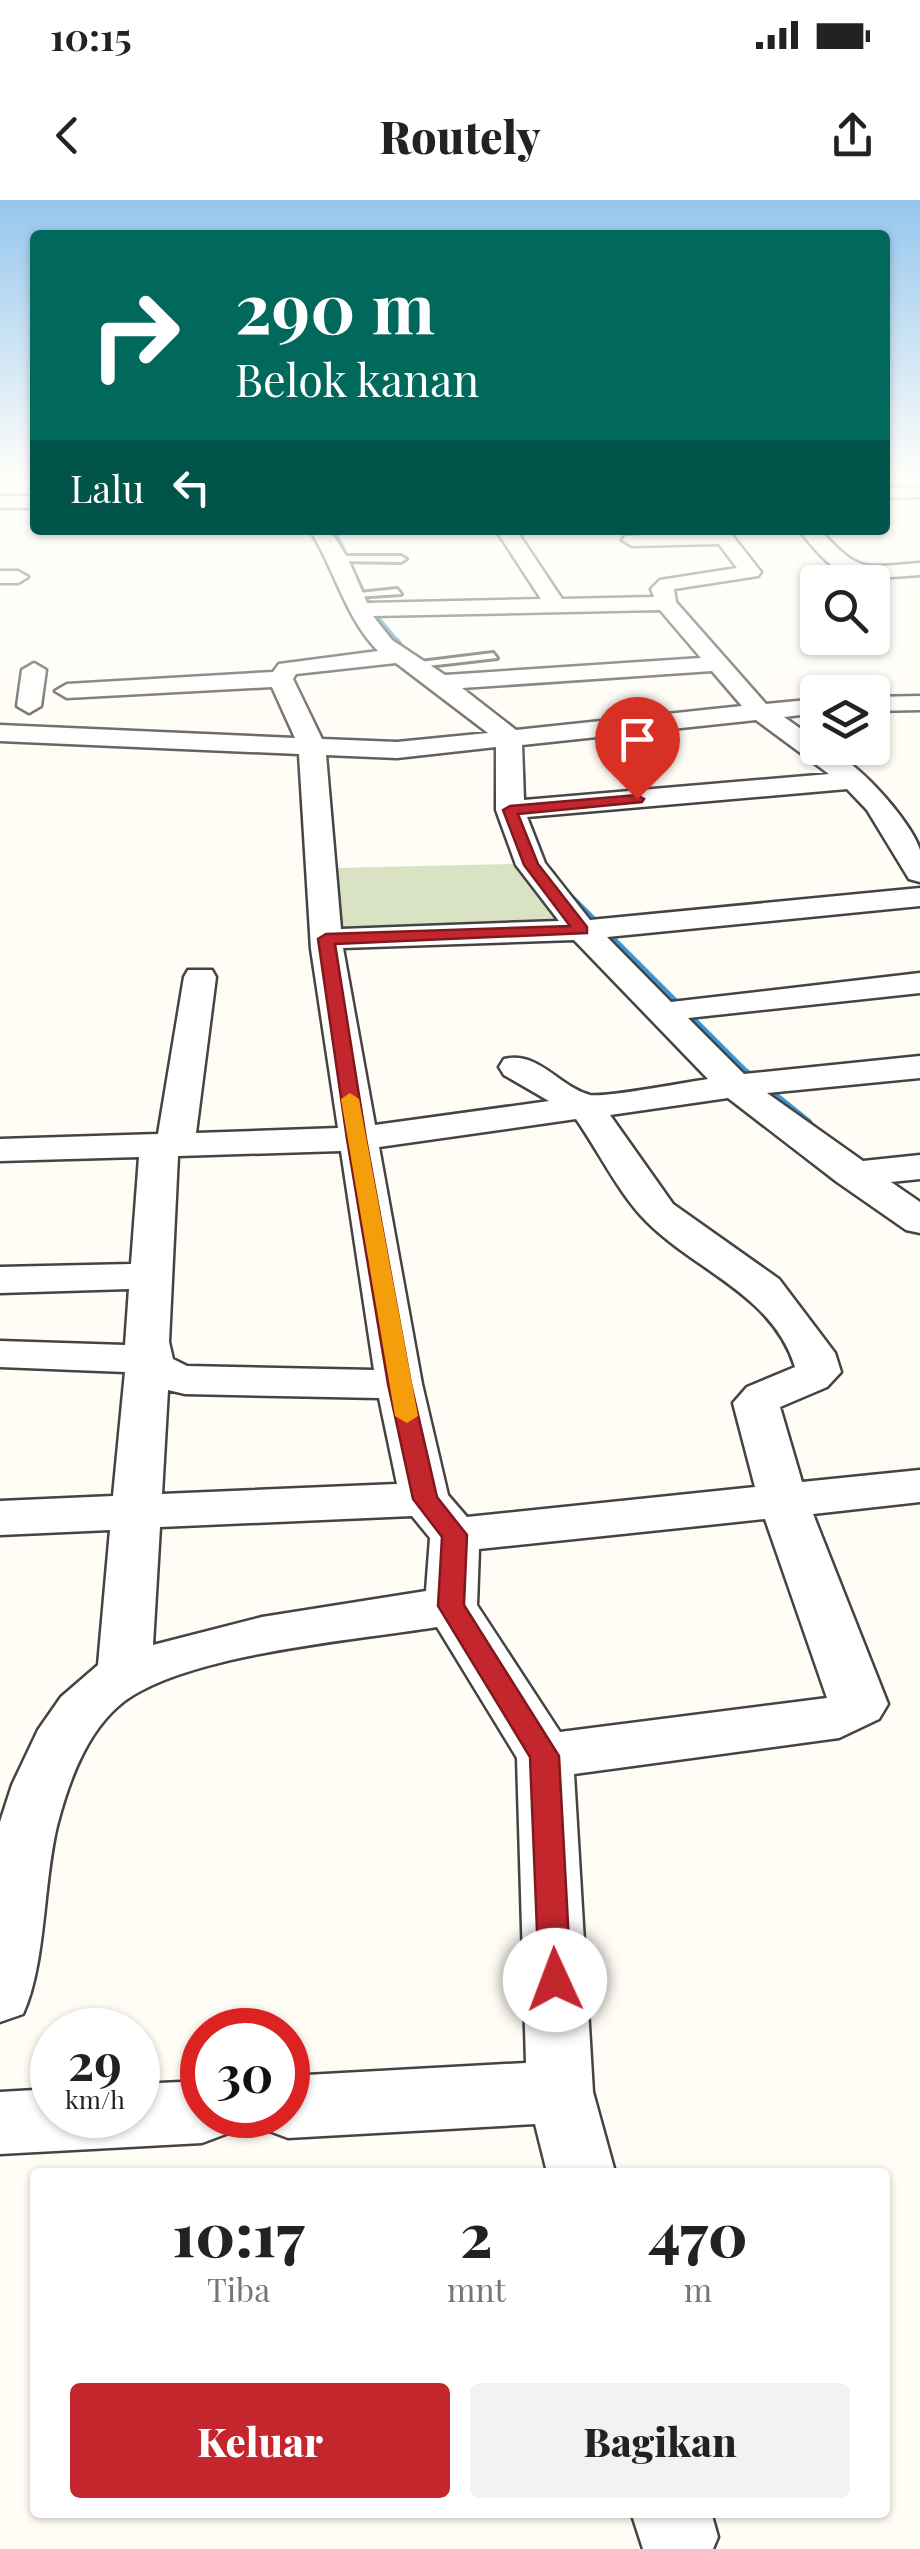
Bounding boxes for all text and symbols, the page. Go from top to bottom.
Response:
text: 10:15 [50,10,132,61]
text: Routely [379,105,541,165]
icon: back [40,108,95,163]
icon: share [825,108,880,163]
text: 290 m [235,258,435,352]
icon: right [70,270,200,400]
text: Belok kanan [235,348,479,408]
icon: left [164,460,219,515]
text: Lalu [70,462,144,513]
map controls [800,565,890,765]
button: search [800,565,890,655]
button: layers [800,675,890,765]
pin [595,697,680,800]
icon: arrive [610,712,665,767]
position arrow [503,1928,607,2032]
speed limit sign: 30 [180,2008,310,2138]
text: 29 [68,2027,122,2094]
text: km/h [65,2082,125,2115]
text: 10:17 [172,2192,305,2272]
text: 2 [460,2192,493,2272]
text: 470 [648,2192,748,2272]
text: Tiba [207,2267,270,2310]
text: mnt [447,2267,506,2310]
text: m [684,2267,712,2310]
button: Keluar [70,2383,450,2498]
button: Bagikan [470,2383,850,2498]

